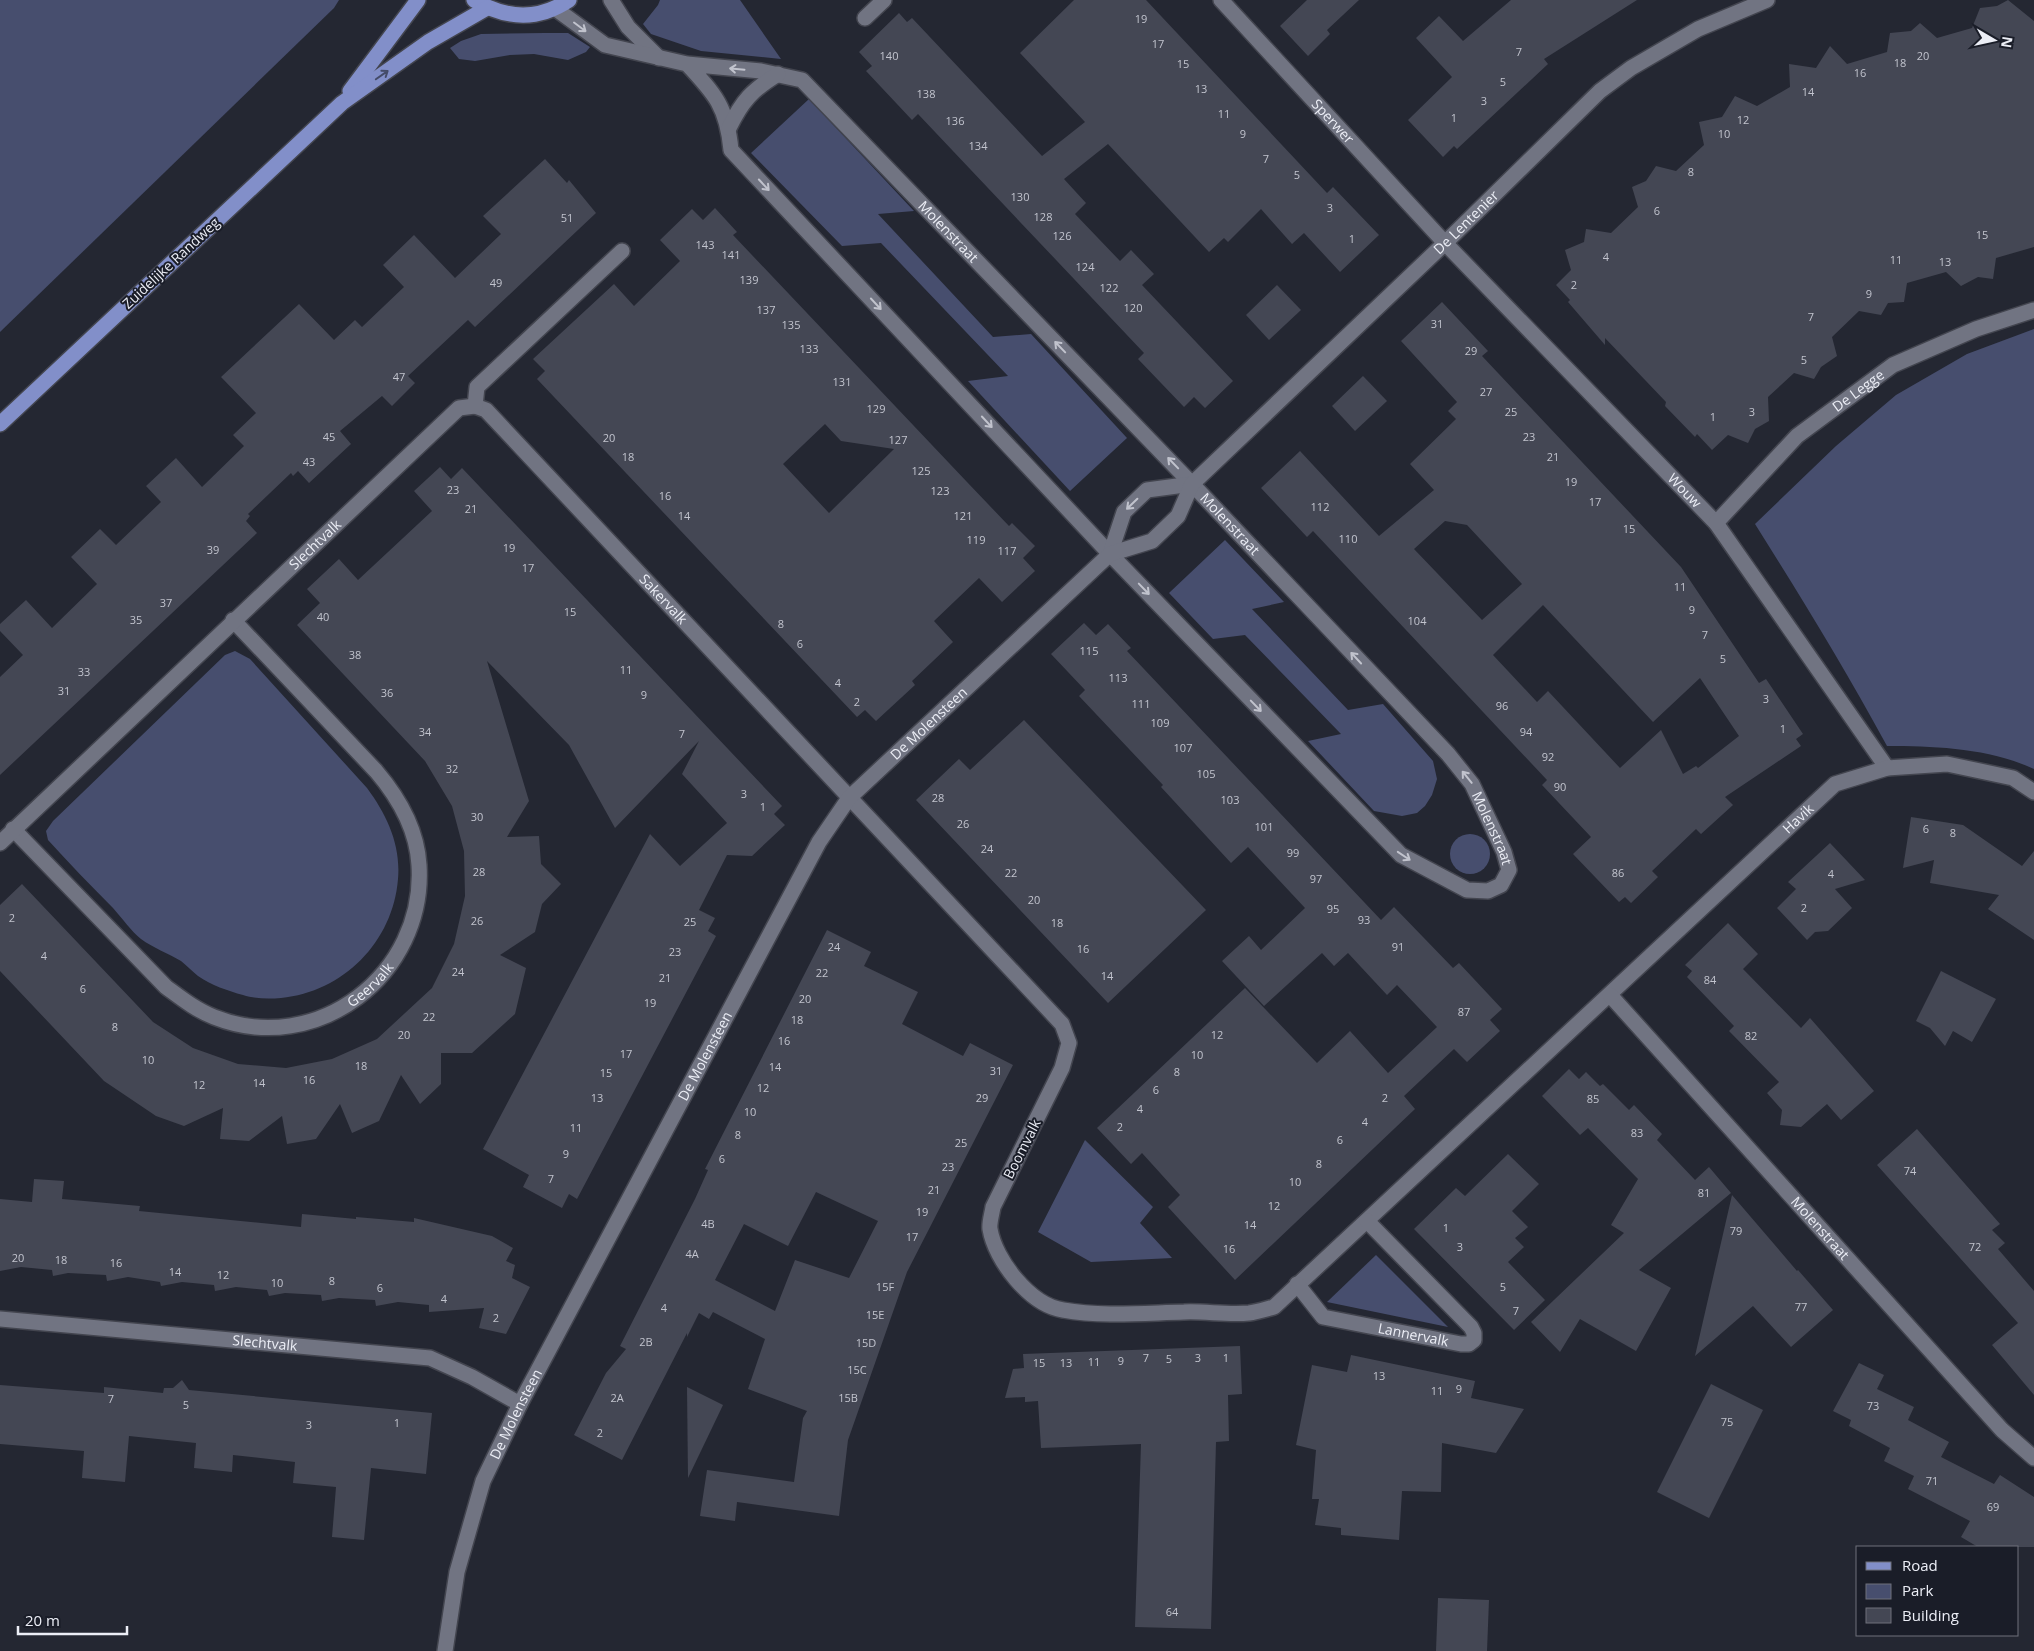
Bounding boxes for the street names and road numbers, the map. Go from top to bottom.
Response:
street label: Sperwer [1308,95,1359,148]
street label: De Lentenier [1429,186,1503,258]
street label: Molenstraat [914,196,983,266]
street label: Zuidelijke Randweg [118,212,223,313]
street label: De Legge [1828,365,1888,416]
street label: Wouw [1664,469,1706,512]
street label: Molenstraat [1196,489,1264,559]
street label: Slechtvalk [285,514,345,573]
street label: Sakervalk [636,570,692,628]
street label: De Molensteen [886,682,971,764]
street label: Molenstraat [1468,788,1517,867]
street label: Havik [1778,799,1818,837]
street label: Geervalk [343,958,398,1011]
street label: De Molensteen [673,1008,736,1104]
street label: Boomvalk [998,1115,1045,1182]
street label: Molenstraat [1787,1192,1854,1264]
street label: Lannervalk [1376,1318,1451,1350]
street label: Slechtvalk [232,1330,299,1355]
street label: De Molensteen [485,1365,546,1462]

